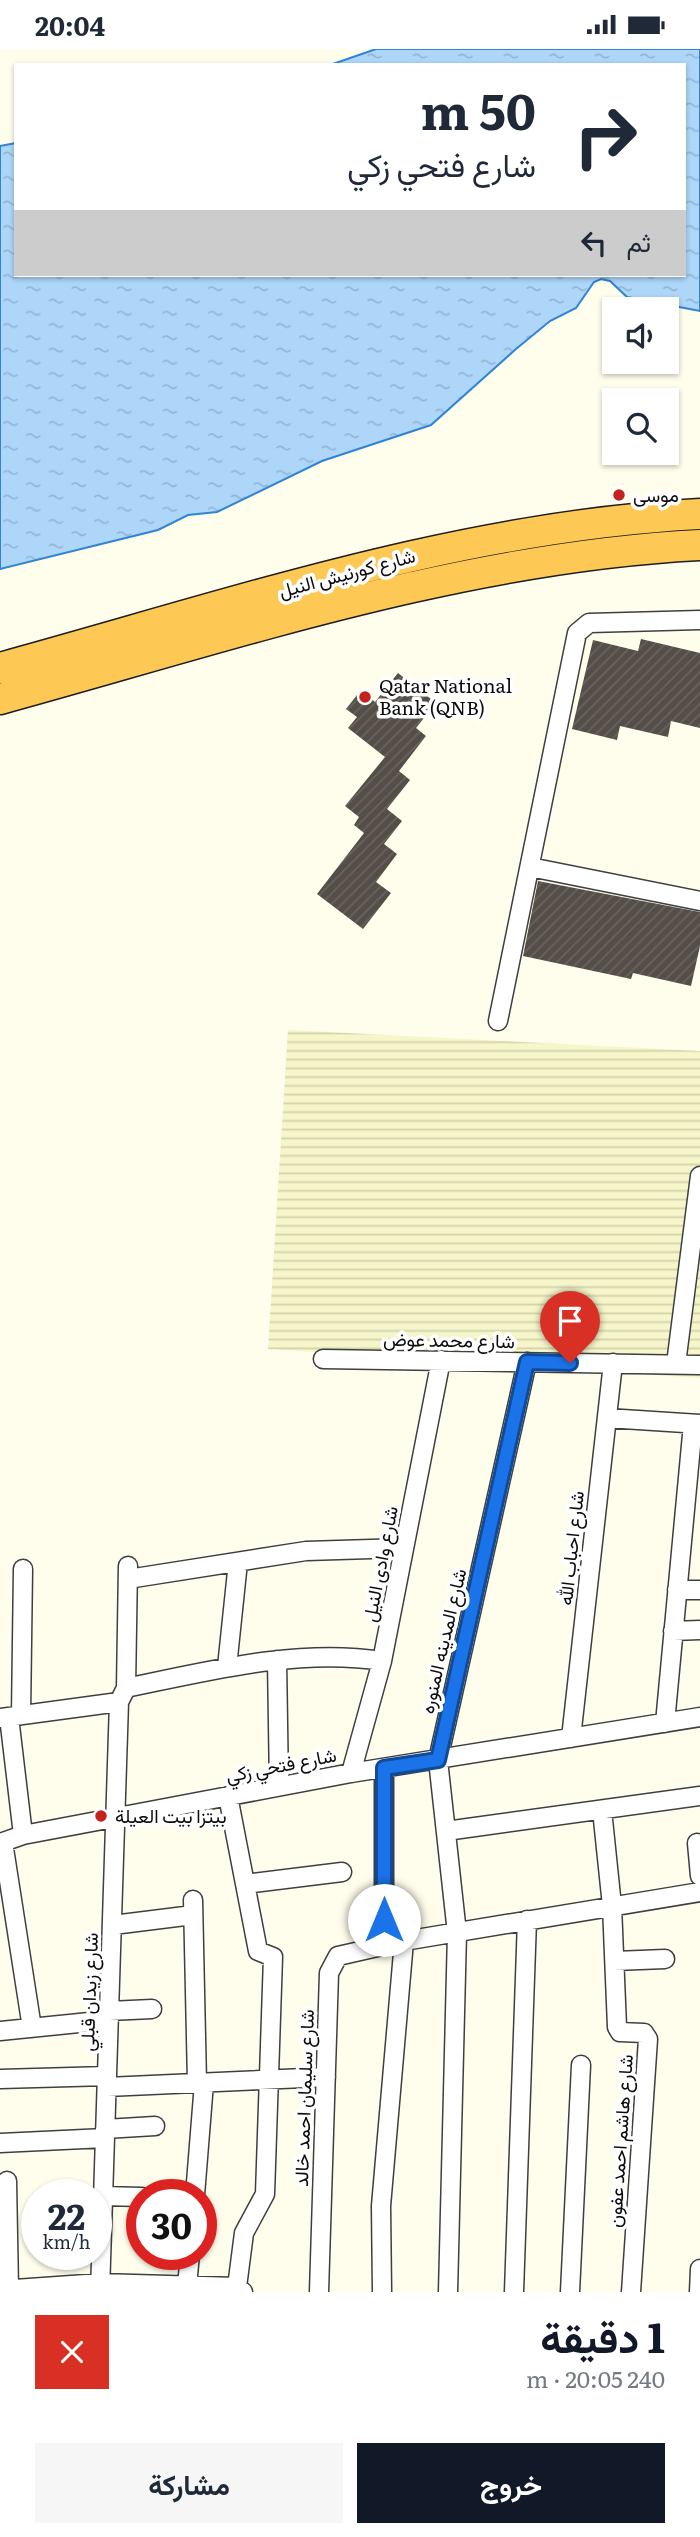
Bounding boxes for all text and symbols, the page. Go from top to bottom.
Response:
text: 20:04 [35,5,105,44]
text: 50 m [420,72,536,145]
icon: right [560,91,651,182]
text: شارع فتحي زكي [347,139,536,187]
text: ثم [627,221,651,260]
icon: left [575,224,613,262]
map controls [602,297,679,465]
button: sound [602,297,679,374]
button: search [602,388,679,465]
place label: موسى [633,480,679,508]
marker: موسى [611,487,627,503]
street label: شارع كورنيش النيل [275,540,418,604]
place label: Qatar National Bank (QNB) [379,671,512,721]
marker: Qatar National Bank (QNB) [357,689,373,705]
pin [540,1291,600,1363]
icon: arrive [551,1302,589,1340]
street label: شارع محمد عوض [383,1324,515,1354]
street label: شارع احباب الله [550,1489,590,1607]
street label: شارع وادى النيل [354,1503,404,1624]
street label: شارع المدينه المنوره [412,1565,472,1716]
street label: شارع فتحي زكي [223,1740,339,1791]
place label: بيتزا بيت العيلة [115,1801,227,1829]
marker: بيتزا بيت العيلة [93,1808,109,1824]
position arrow [347,1883,421,1957]
street label: شارع زيدان قبلي [72,1932,107,2052]
street label: شارع سليمان احمد خالد [286,2009,320,2187]
street label: شارع هاشم احمد عفون [599,2053,639,2229]
speed limit sign: 30 [126,2179,217,2270]
text: 22 [48,2189,85,2241]
text: km/h [43,2228,90,2255]
text: 1 دقيقة [540,2304,665,2366]
button: close [35,2315,109,2389]
text: 240 m · 20:05 [526,2361,665,2395]
button: مشاركة [35,2443,343,2523]
button: خروج [357,2443,665,2523]

